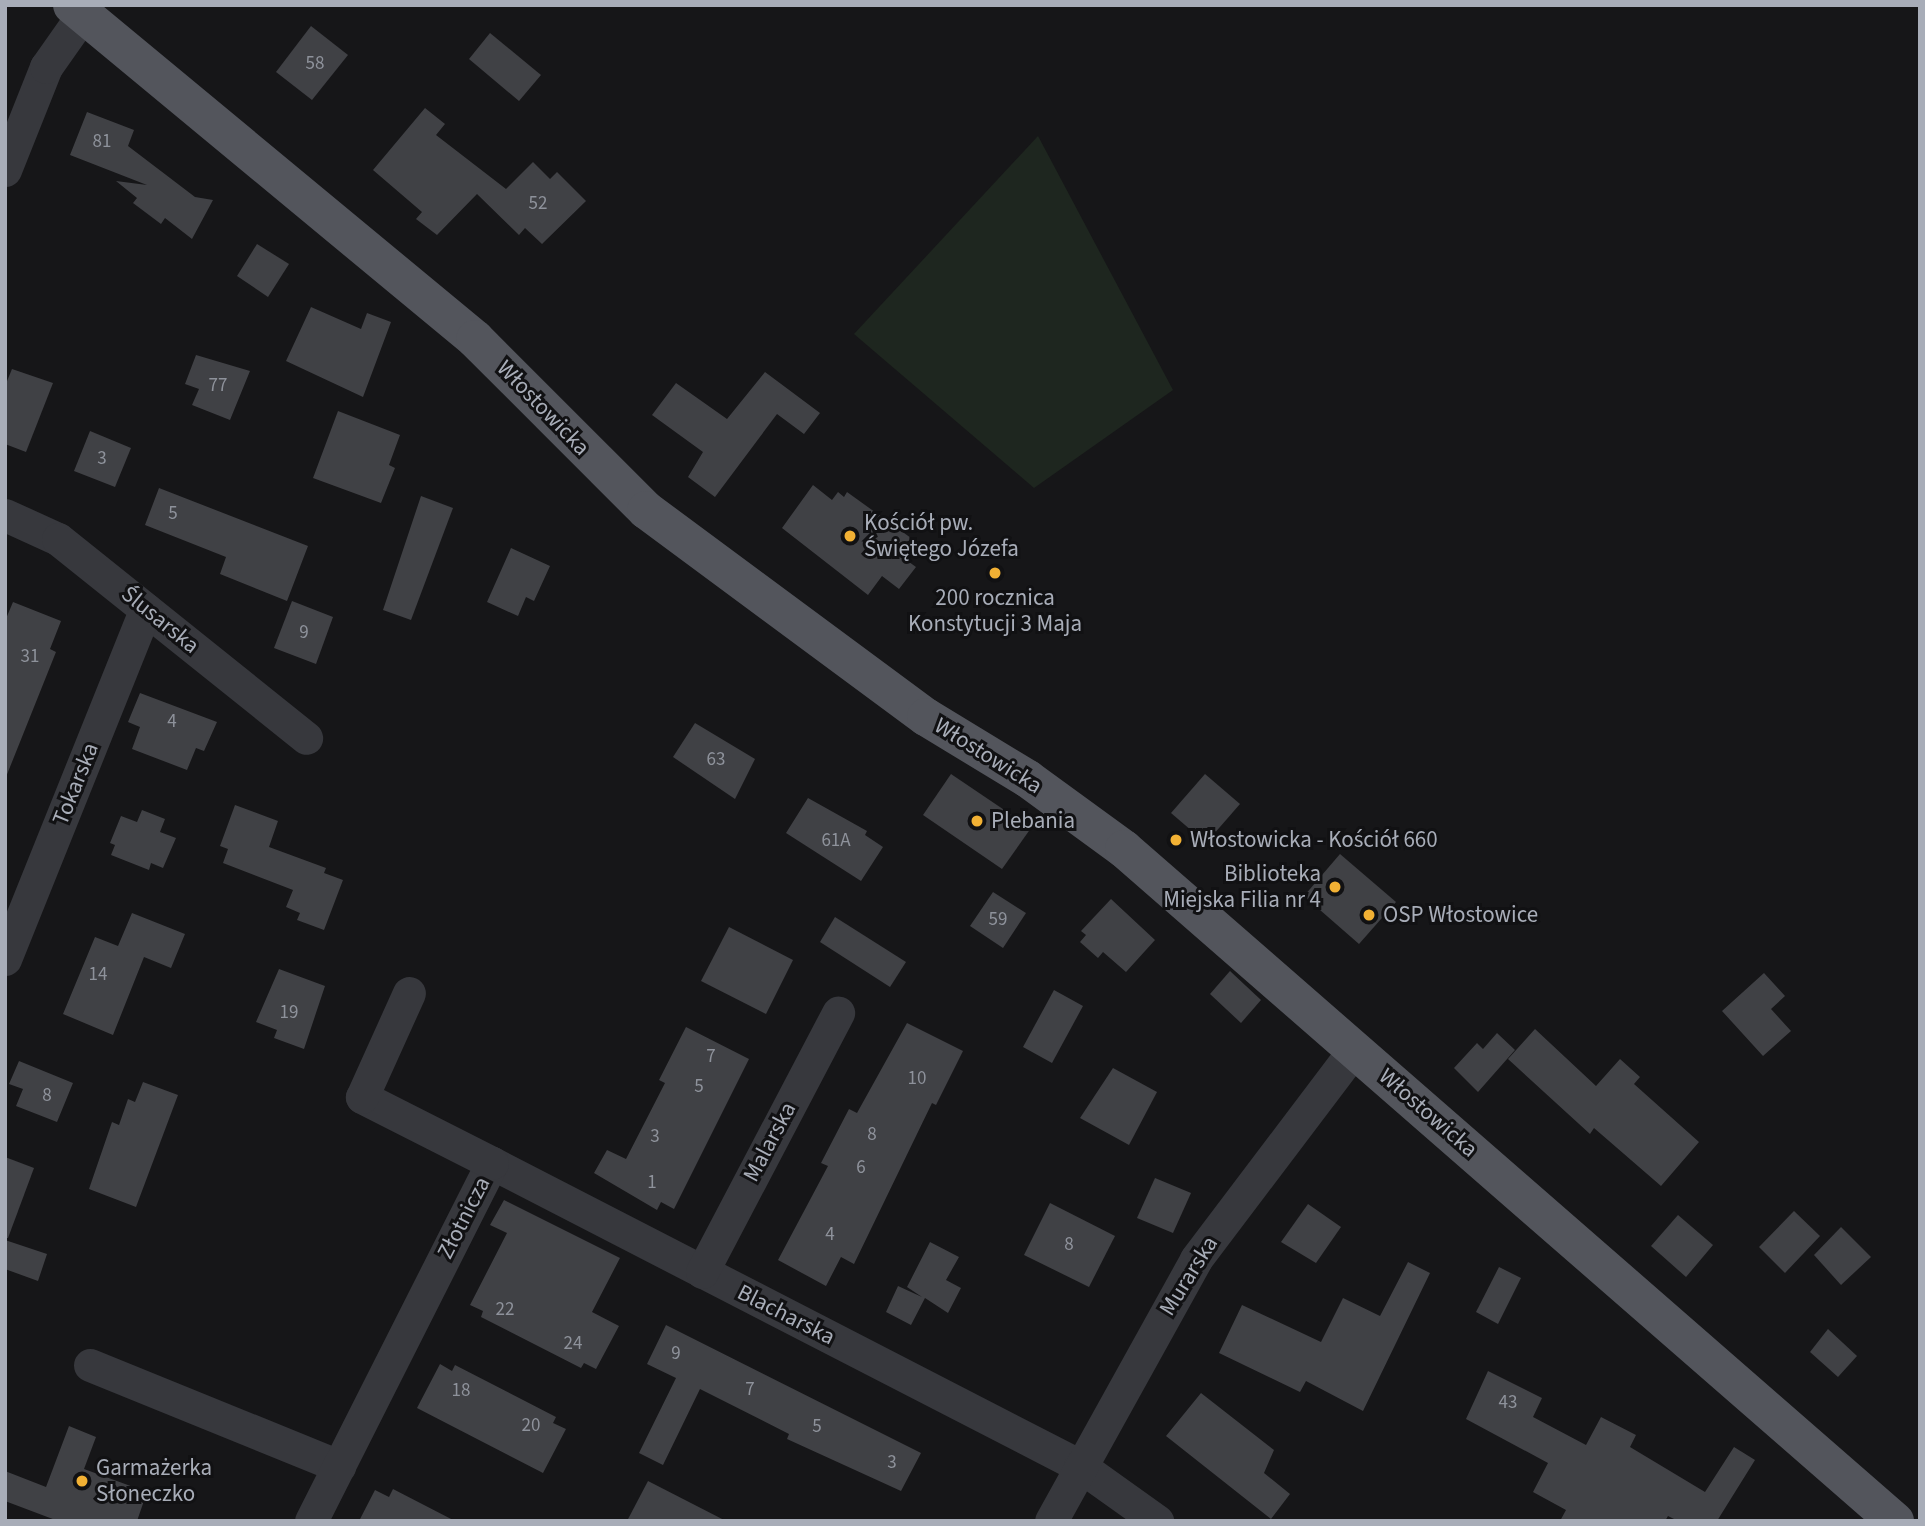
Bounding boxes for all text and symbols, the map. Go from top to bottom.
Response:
house number: 58 [306,53,324,75]
house number: 81 [93,131,111,153]
house number: 52 [529,193,547,215]
street label: Włostowicka [491,355,595,461]
house number: 77 [209,375,227,397]
house number: 3 [97,448,107,470]
house number: 5 [168,503,178,525]
place label: Kościół pw. Świętego Józefa [864,509,1019,563]
marker: Kościół pw. Świętego Józefa [842,528,858,544]
marker: 200 rocznica Konstytucji 3 Maja [987,565,1003,581]
street label: Ślusarska [116,580,204,660]
place label: 200 rocznica Konstytucji 3 Maja [908,584,1082,638]
house number: 9 [299,622,309,644]
house number: 31 [21,646,39,668]
house number: 4 [167,711,177,733]
street label: Włostowicka [929,712,1047,800]
street label: Tokarska [47,739,105,829]
house number: 63 [707,749,725,771]
place label: Plebania [991,807,1075,835]
marker: Plebania [969,813,985,829]
place label: Włostowicka - Kościół 660 [1190,826,1438,854]
house number: 61A [821,830,851,852]
marker: Włostowicka - Kościół 660 [1168,832,1184,848]
place label: Biblioteka Miejska Filia nr 4 [1163,860,1321,914]
marker: Biblioteka Miejska Filia nr 4 [1327,879,1343,895]
place label: OSP Włostowice [1383,901,1538,929]
marker: OSP Włostowice [1361,907,1377,923]
house number: 59 [989,909,1007,931]
house number: 14 [89,964,107,986]
house number: 19 [280,1002,298,1024]
house number: 7 [706,1046,716,1068]
street label: Włostowicka [1373,1063,1483,1163]
house number: 10 [908,1068,926,1090]
house number: 5 [694,1076,704,1098]
house number: 8 [42,1085,52,1107]
street label: Malarska [738,1098,802,1186]
house number: 8 [867,1124,877,1146]
house number: 3 [650,1126,660,1148]
house number: 6 [856,1157,866,1179]
street label: Złotnicza [432,1172,496,1264]
house number: 1 [647,1172,657,1194]
house number: 4 [825,1224,835,1246]
street label: Murarska [1154,1231,1224,1321]
house number: 8 [1064,1234,1074,1256]
street label: Blacharska [733,1279,839,1351]
house number: 22 [496,1299,514,1321]
house number: 24 [564,1333,582,1355]
house number: 9 [671,1343,681,1365]
house number: 7 [745,1379,755,1401]
house number: 18 [452,1380,470,1402]
house number: 43 [1499,1392,1517,1414]
house number: 20 [522,1415,540,1437]
house number: 5 [812,1416,822,1438]
house number: 3 [887,1452,897,1474]
place label: Garmażerka Słoneczko [96,1454,212,1508]
marker: Garmażerka Słoneczko [74,1473,90,1489]

